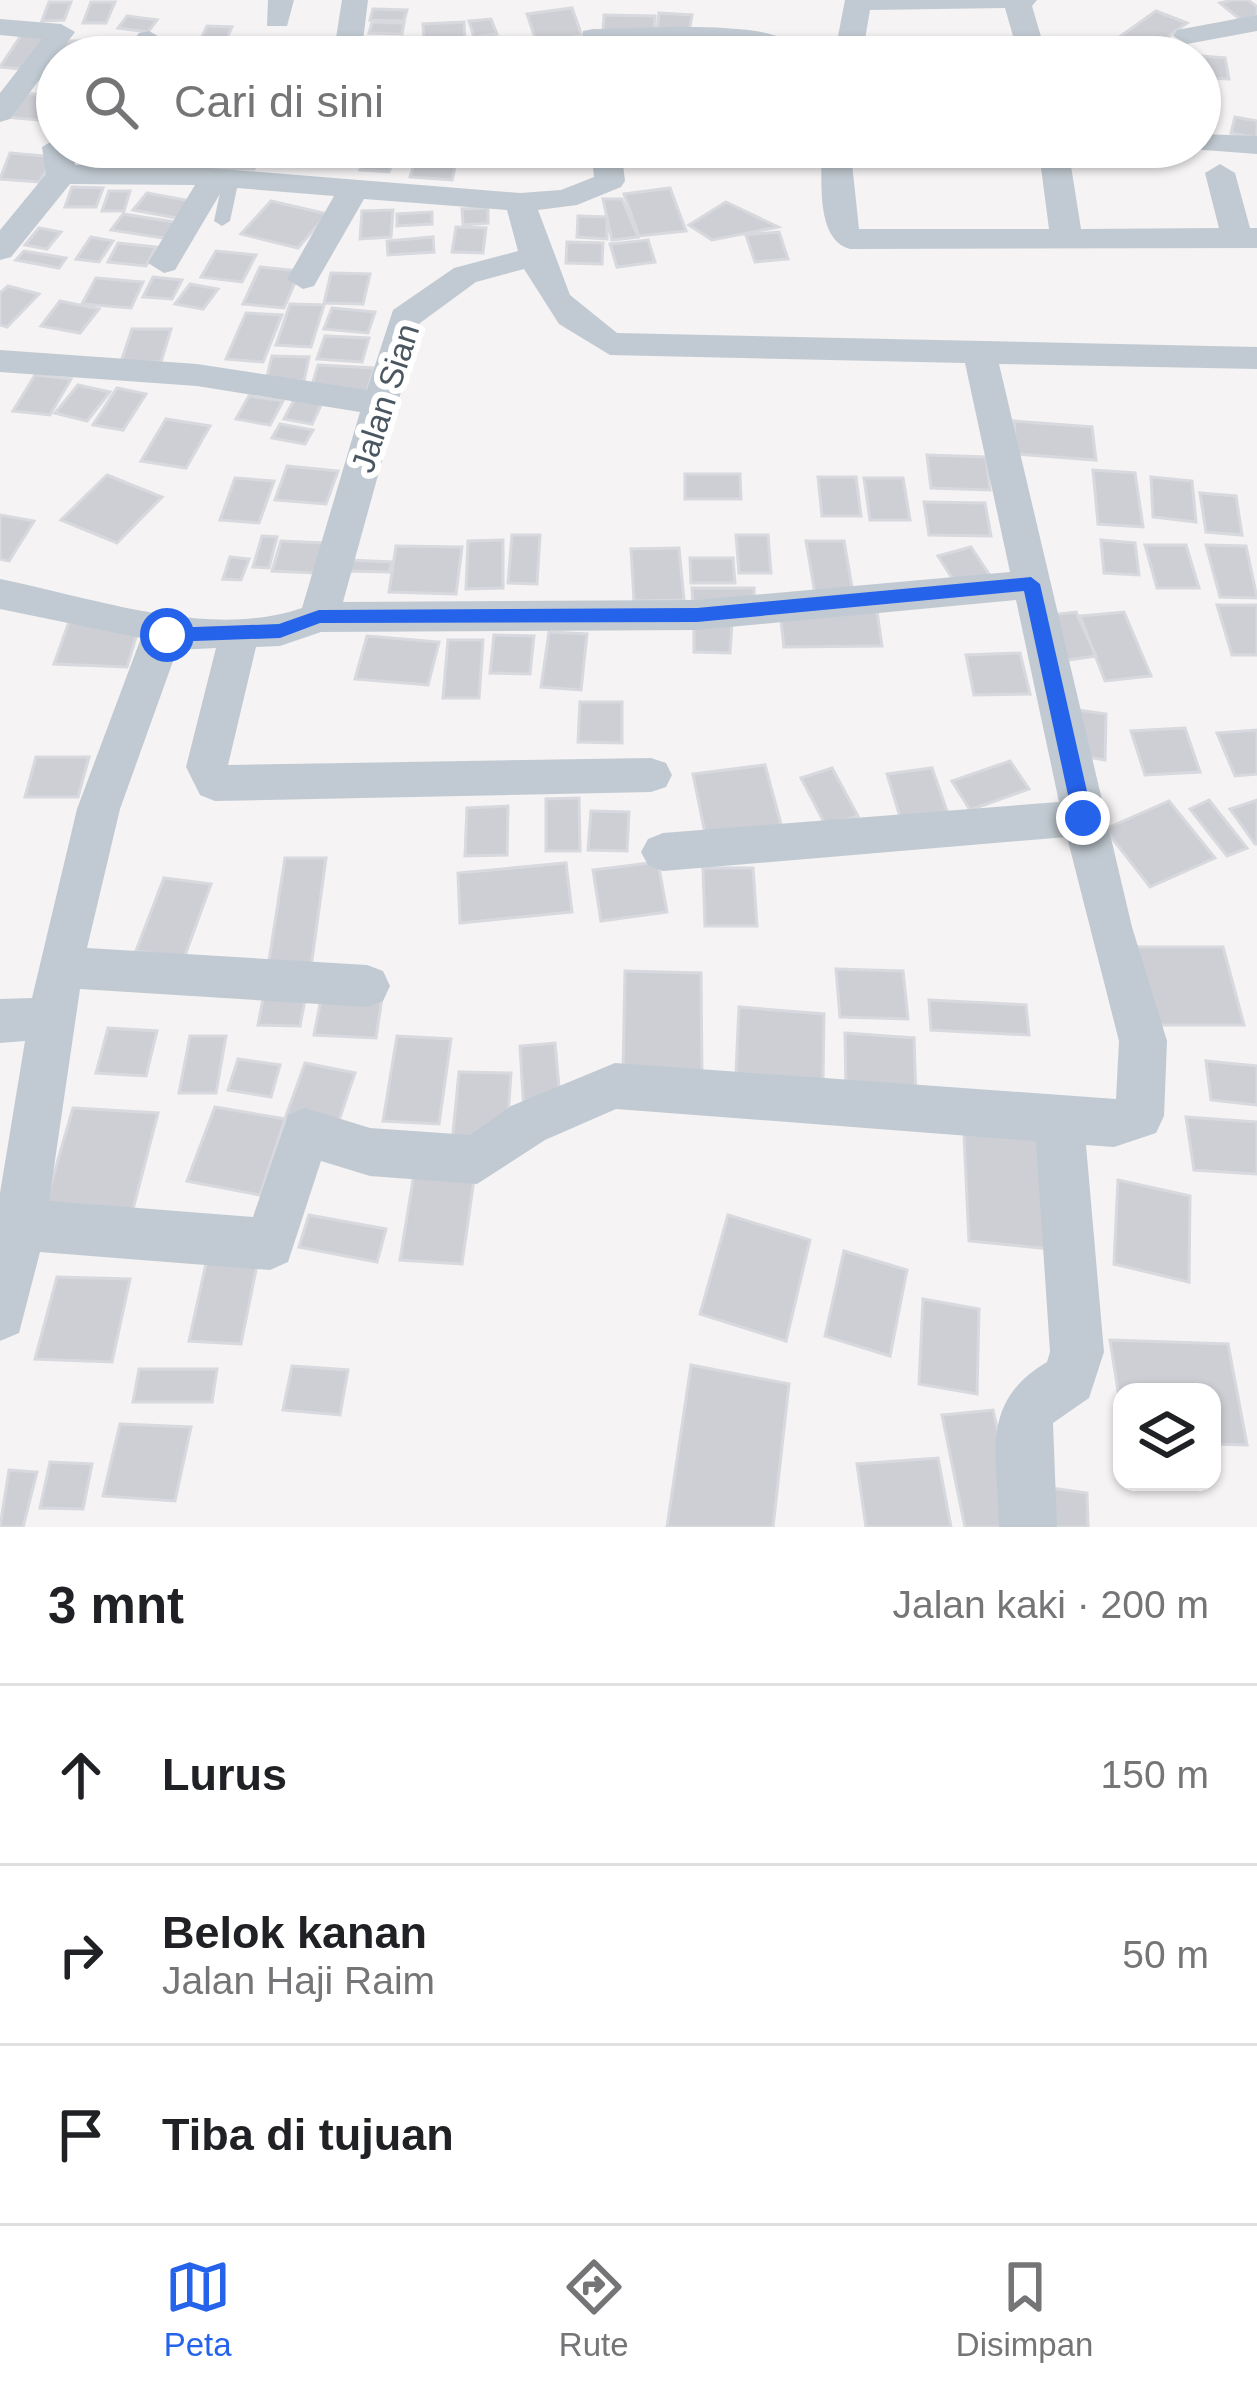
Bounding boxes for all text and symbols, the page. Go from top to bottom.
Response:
search box [36,36,1221,168]
icon: search [78,69,144,135]
text: Cari di sini [174,76,384,127]
street label: Jalan Sian [344,319,426,477]
route start [140,608,194,662]
route end [1056,791,1110,845]
map controls [1113,1383,1221,1491]
button: layers [1113,1383,1221,1491]
text: 3 mnt [48,1577,184,1634]
text: Jalan kaki · 200 m [893,1583,1209,1626]
icon: ahead [48,1742,114,1808]
text: Lurus [162,1749,287,1800]
text: 150 m [1101,1753,1209,1796]
text: Belok kanan [162,1907,427,1958]
icon: right [48,1922,114,1988]
text: 50 m [1122,1933,1209,1976]
text: Jalan Haji Raim [162,1959,435,2002]
icon: arrive [48,2102,114,2168]
text: Tiba di tujuan [162,2109,454,2160]
tab: Peta [164,2254,232,2364]
tab: Rute [559,2254,629,2364]
tab: Disimpan [956,2254,1093,2364]

